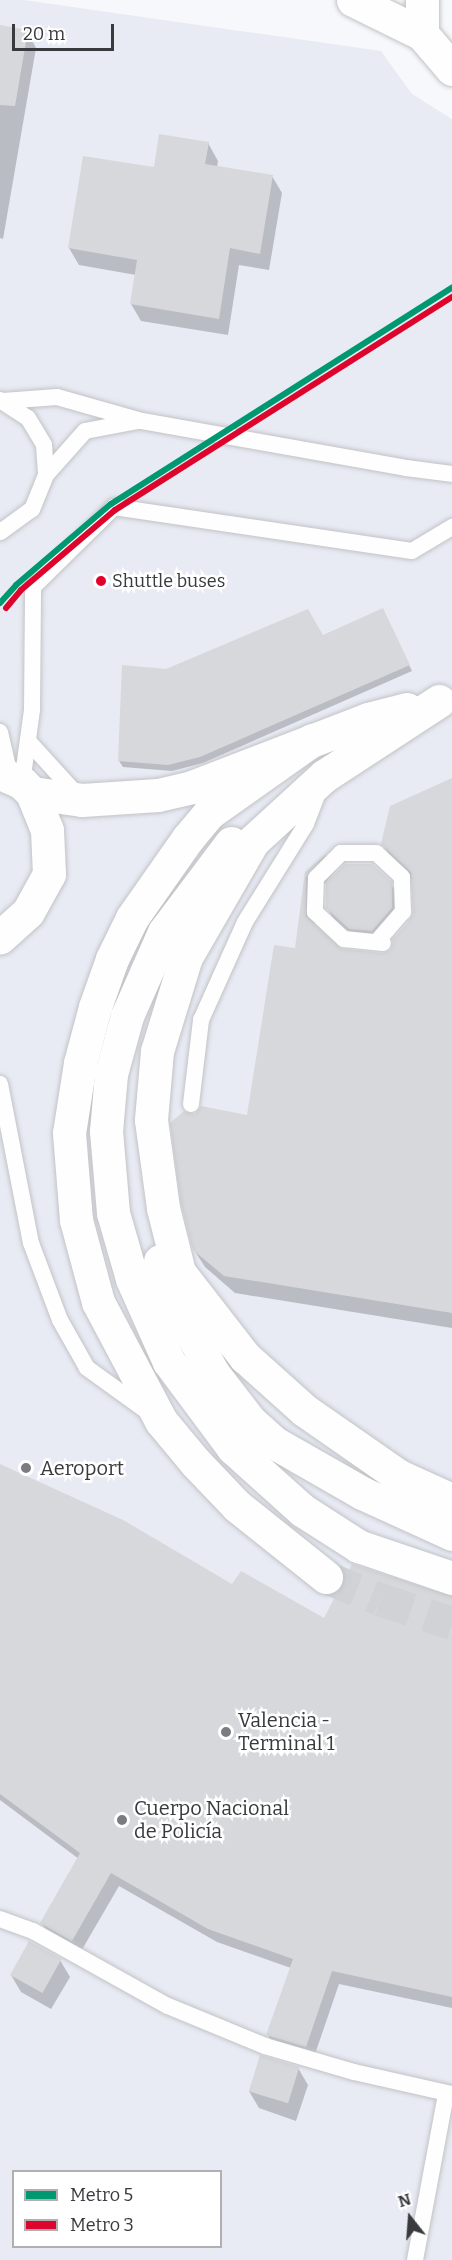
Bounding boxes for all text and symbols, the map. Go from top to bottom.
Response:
scale bar [15,12,117,50]
text: 20 m [23,23,65,45]
place label: Shuttle buses [112,570,225,592]
marker: Shuttle buses [95,575,107,587]
place label: Aeroport [40,1456,124,1480]
marker: Aeroport [17,1459,35,1477]
place label: Valencia - Terminal 1 [238,1708,335,1755]
marker: Valencia - Terminal 1 [219,1725,233,1739]
place label: Cuerpo Nacional de Policía [134,1796,289,1843]
marker: Cuerpo Nacional de Policía [115,1813,129,1827]
legend [12,2170,222,2248]
text: Metro 5 [70,2184,133,2206]
north arrow [380,2188,440,2248]
text: N [396,2189,413,2211]
text: Metro 3 [70,2214,134,2236]

